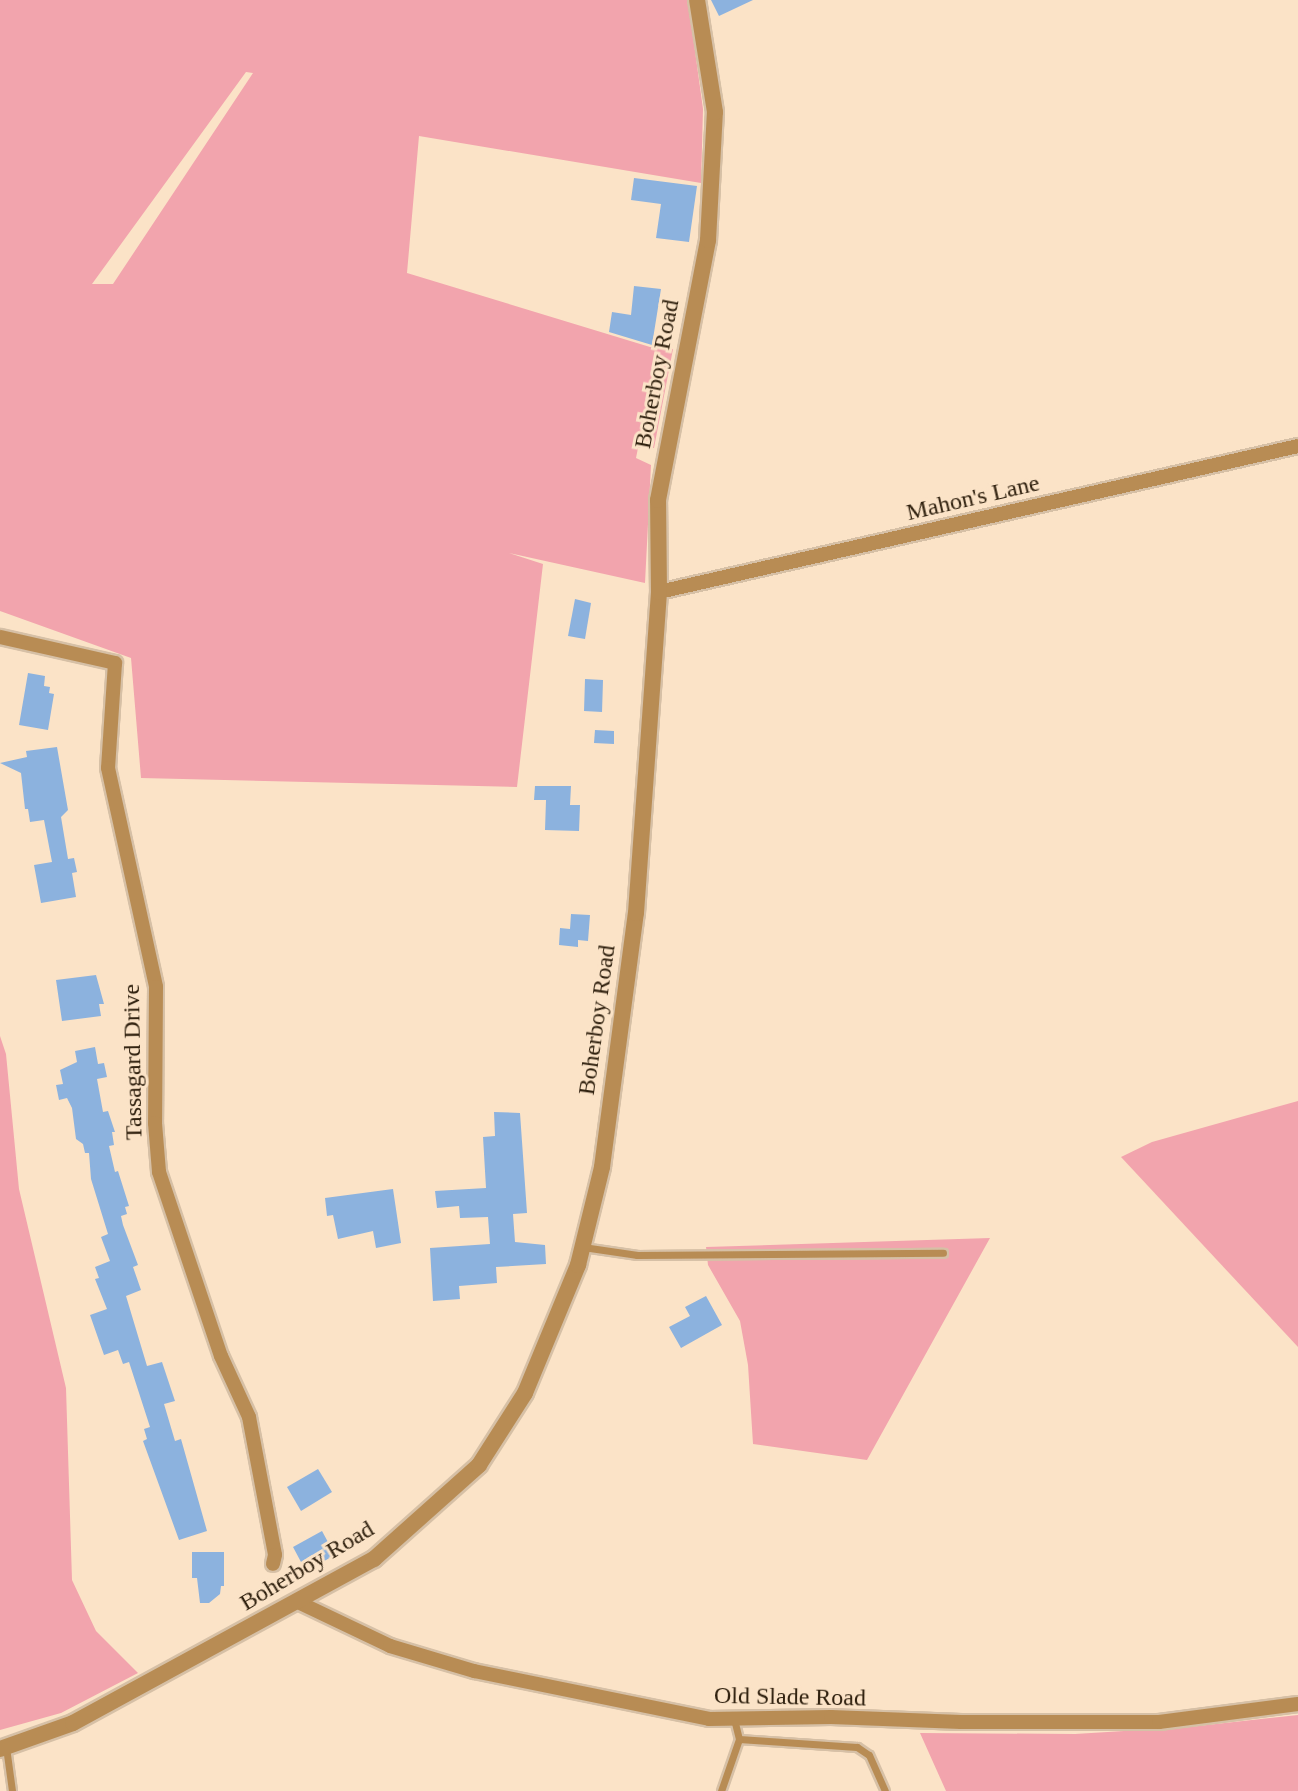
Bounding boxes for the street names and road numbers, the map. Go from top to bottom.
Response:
street label: Boherboy Road [628,297,686,451]
street label: Mahon's Lane [904,469,1042,527]
street label: Boherboy Road [572,943,622,1097]
street label: Tassagard Drive [117,984,149,1140]
street label: Boherboy Road [235,1515,379,1617]
street label: Old Slade Road [714,1681,866,1713]

